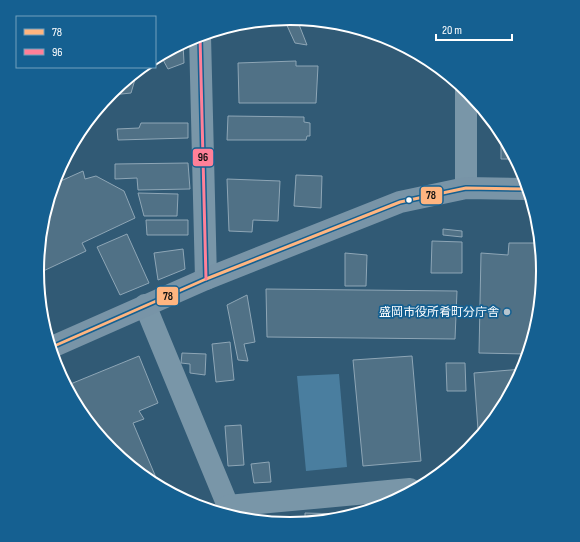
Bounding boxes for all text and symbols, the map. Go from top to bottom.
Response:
legend [16,16,156,68]
scale bar [436,16,512,42]
text: 20 m [442,23,462,38]
text: 78 [52,25,62,40]
text: 96 [52,45,63,60]
line badge: 96 [192,148,214,167]
text: 96 [198,151,208,164]
line badge: 78 [420,186,443,205]
text: 78 [426,189,436,202]
unlabelled marker [404,195,414,205]
line badge: 78 [156,286,179,306]
text: 78 [163,290,173,303]
place label: 盛岡市役所肴町分庁舎 [379,305,499,320]
marker: 盛岡市役所肴町分庁舎 [502,307,512,317]

